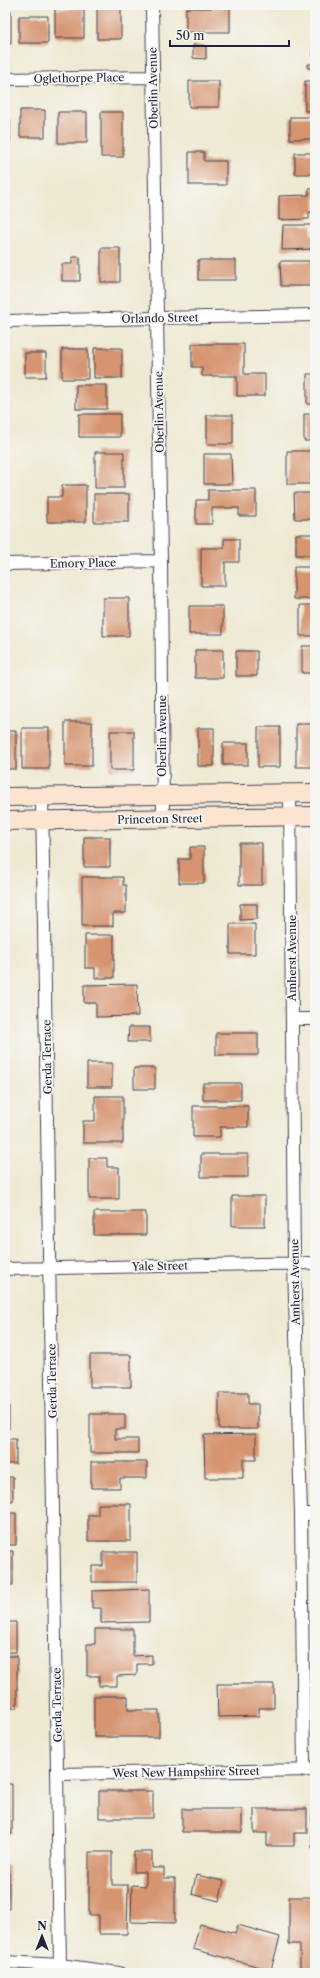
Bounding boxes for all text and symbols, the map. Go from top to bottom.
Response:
scale bar [170,22,289,48]
text: 50 m [176,28,205,43]
street label: Oberlin Avenue [145,47,161,129]
street label: Oglethorpe Place [34,70,124,86]
street label: Orlando Street [121,310,199,326]
street label: Oberlin Avenue [151,371,167,453]
street label: Emory Place [50,555,116,571]
street label: Oberlin Avenue [155,695,169,777]
street label: Princeton Street [117,811,203,827]
street label: Amherst Avenue [285,915,299,1002]
street label: Gerda Terrace [39,1019,55,1095]
street label: Amherst Avenue [287,1239,303,1326]
street label: Yale Street [131,1259,188,1274]
street label: Gerda Terrace [44,1343,60,1419]
street label: Gerda Terrace [49,1667,65,1743]
street label: West New Hampshire Street [111,1764,260,1780]
north arrow [22,1916,62,1956]
text: N [37,1919,47,1933]

